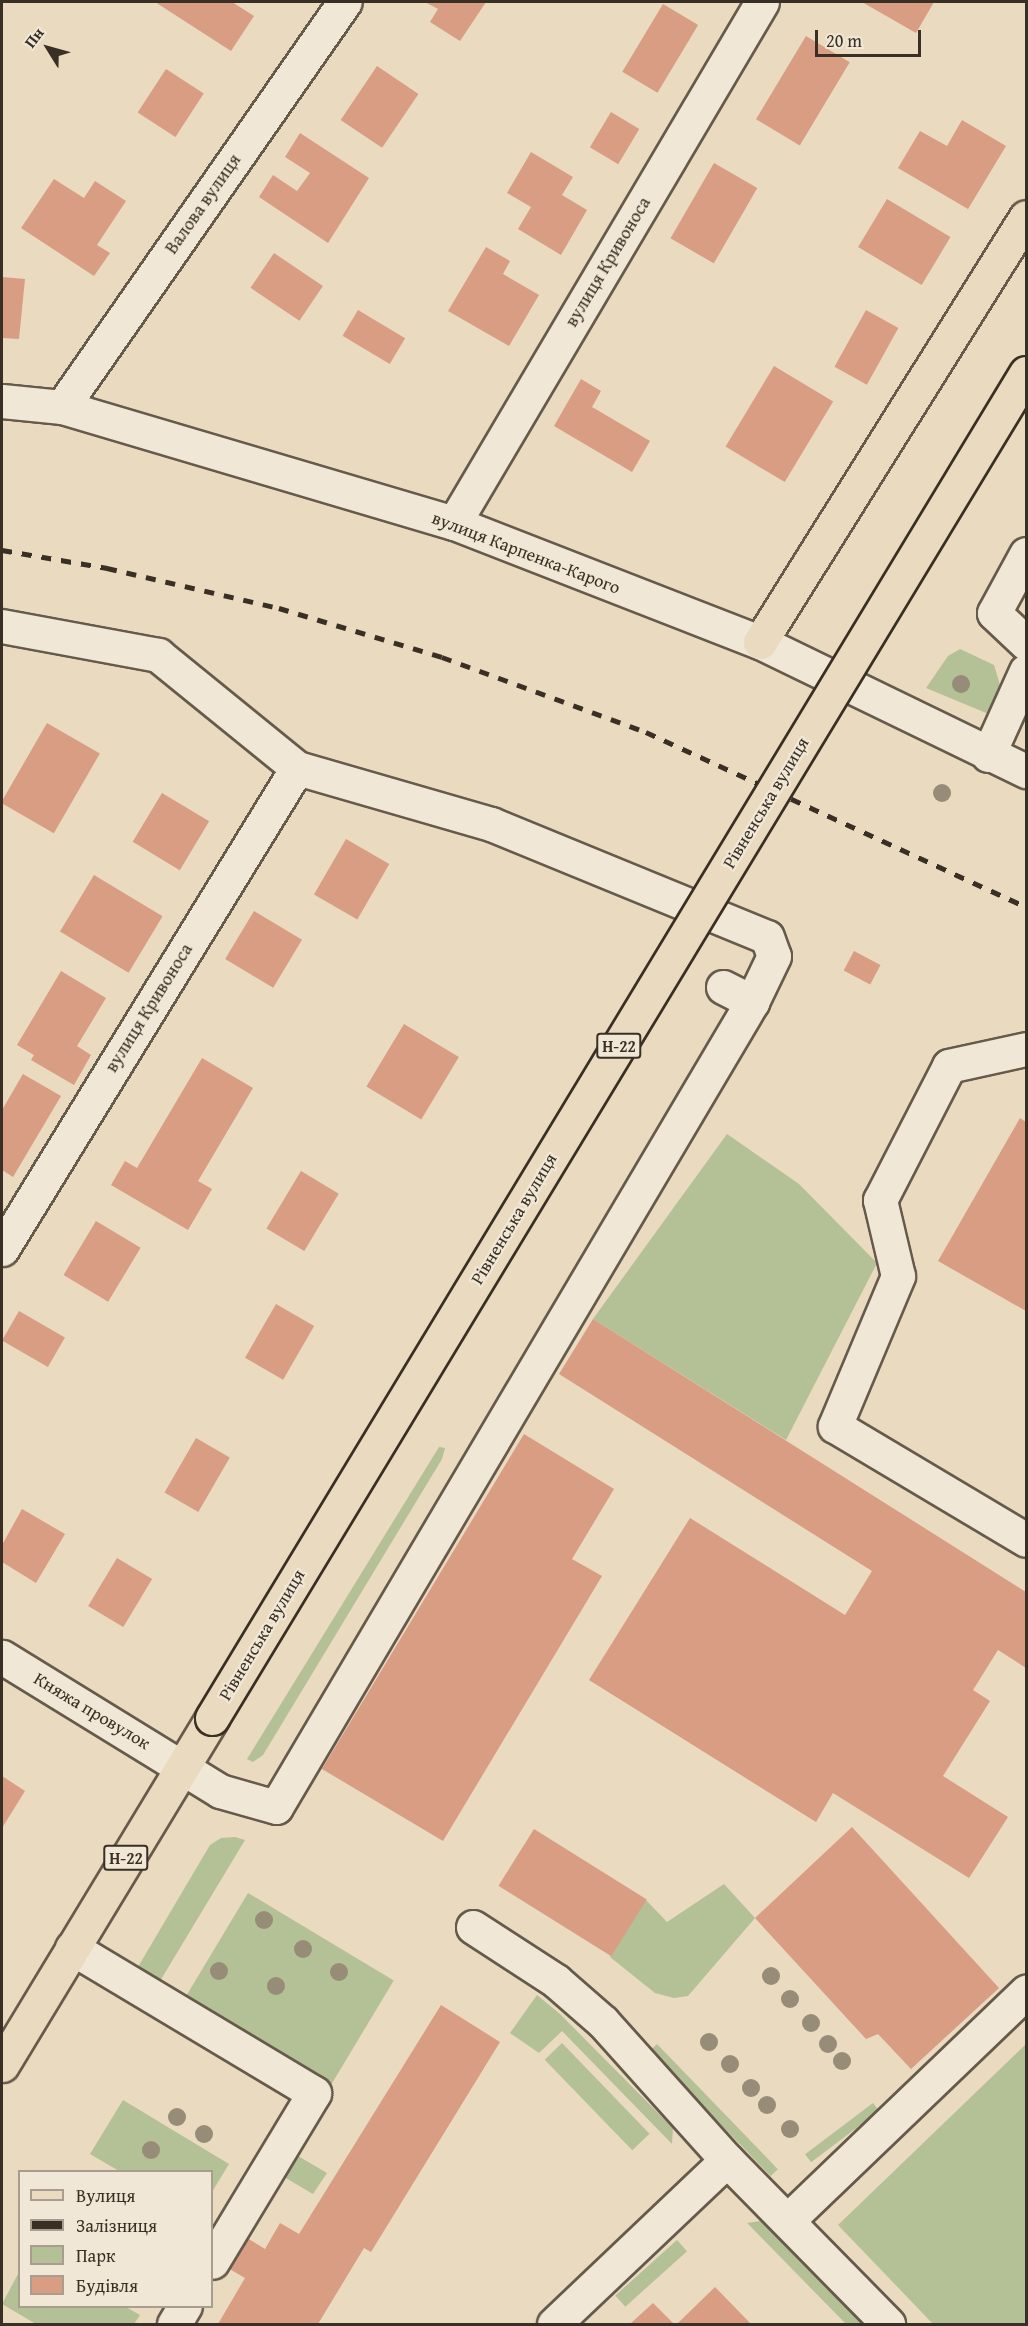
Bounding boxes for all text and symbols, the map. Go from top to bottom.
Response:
north arrow [18,18,78,78]
scale bar [818,18,924,56]
text: Пн [18,22,49,53]
text: 20 m [826,27,862,54]
street label: Валова вулиця [161,150,245,258]
street label: вулиця Кривоноса [561,193,655,331]
street label: вулиця Карпенка-Карого [429,507,623,599]
street label: Рівненська вулиця [718,733,814,873]
street label: вулиця Кривоноса [101,940,197,1076]
road number: Н-22 [595,1033,643,1059]
street label: Рівненська вулиця [466,1149,562,1289]
street label: Рівненська вулиця [214,1565,310,1705]
street label: Княжа провулок [30,1668,154,1754]
road number: Н-22 [102,1845,150,1871]
legend [18,2170,213,2308]
text: Вулиця [76,2182,135,2209]
text: Залізниця [76,2212,157,2239]
text: Парк [76,2242,115,2269]
text: Будівля [76,2272,138,2299]

